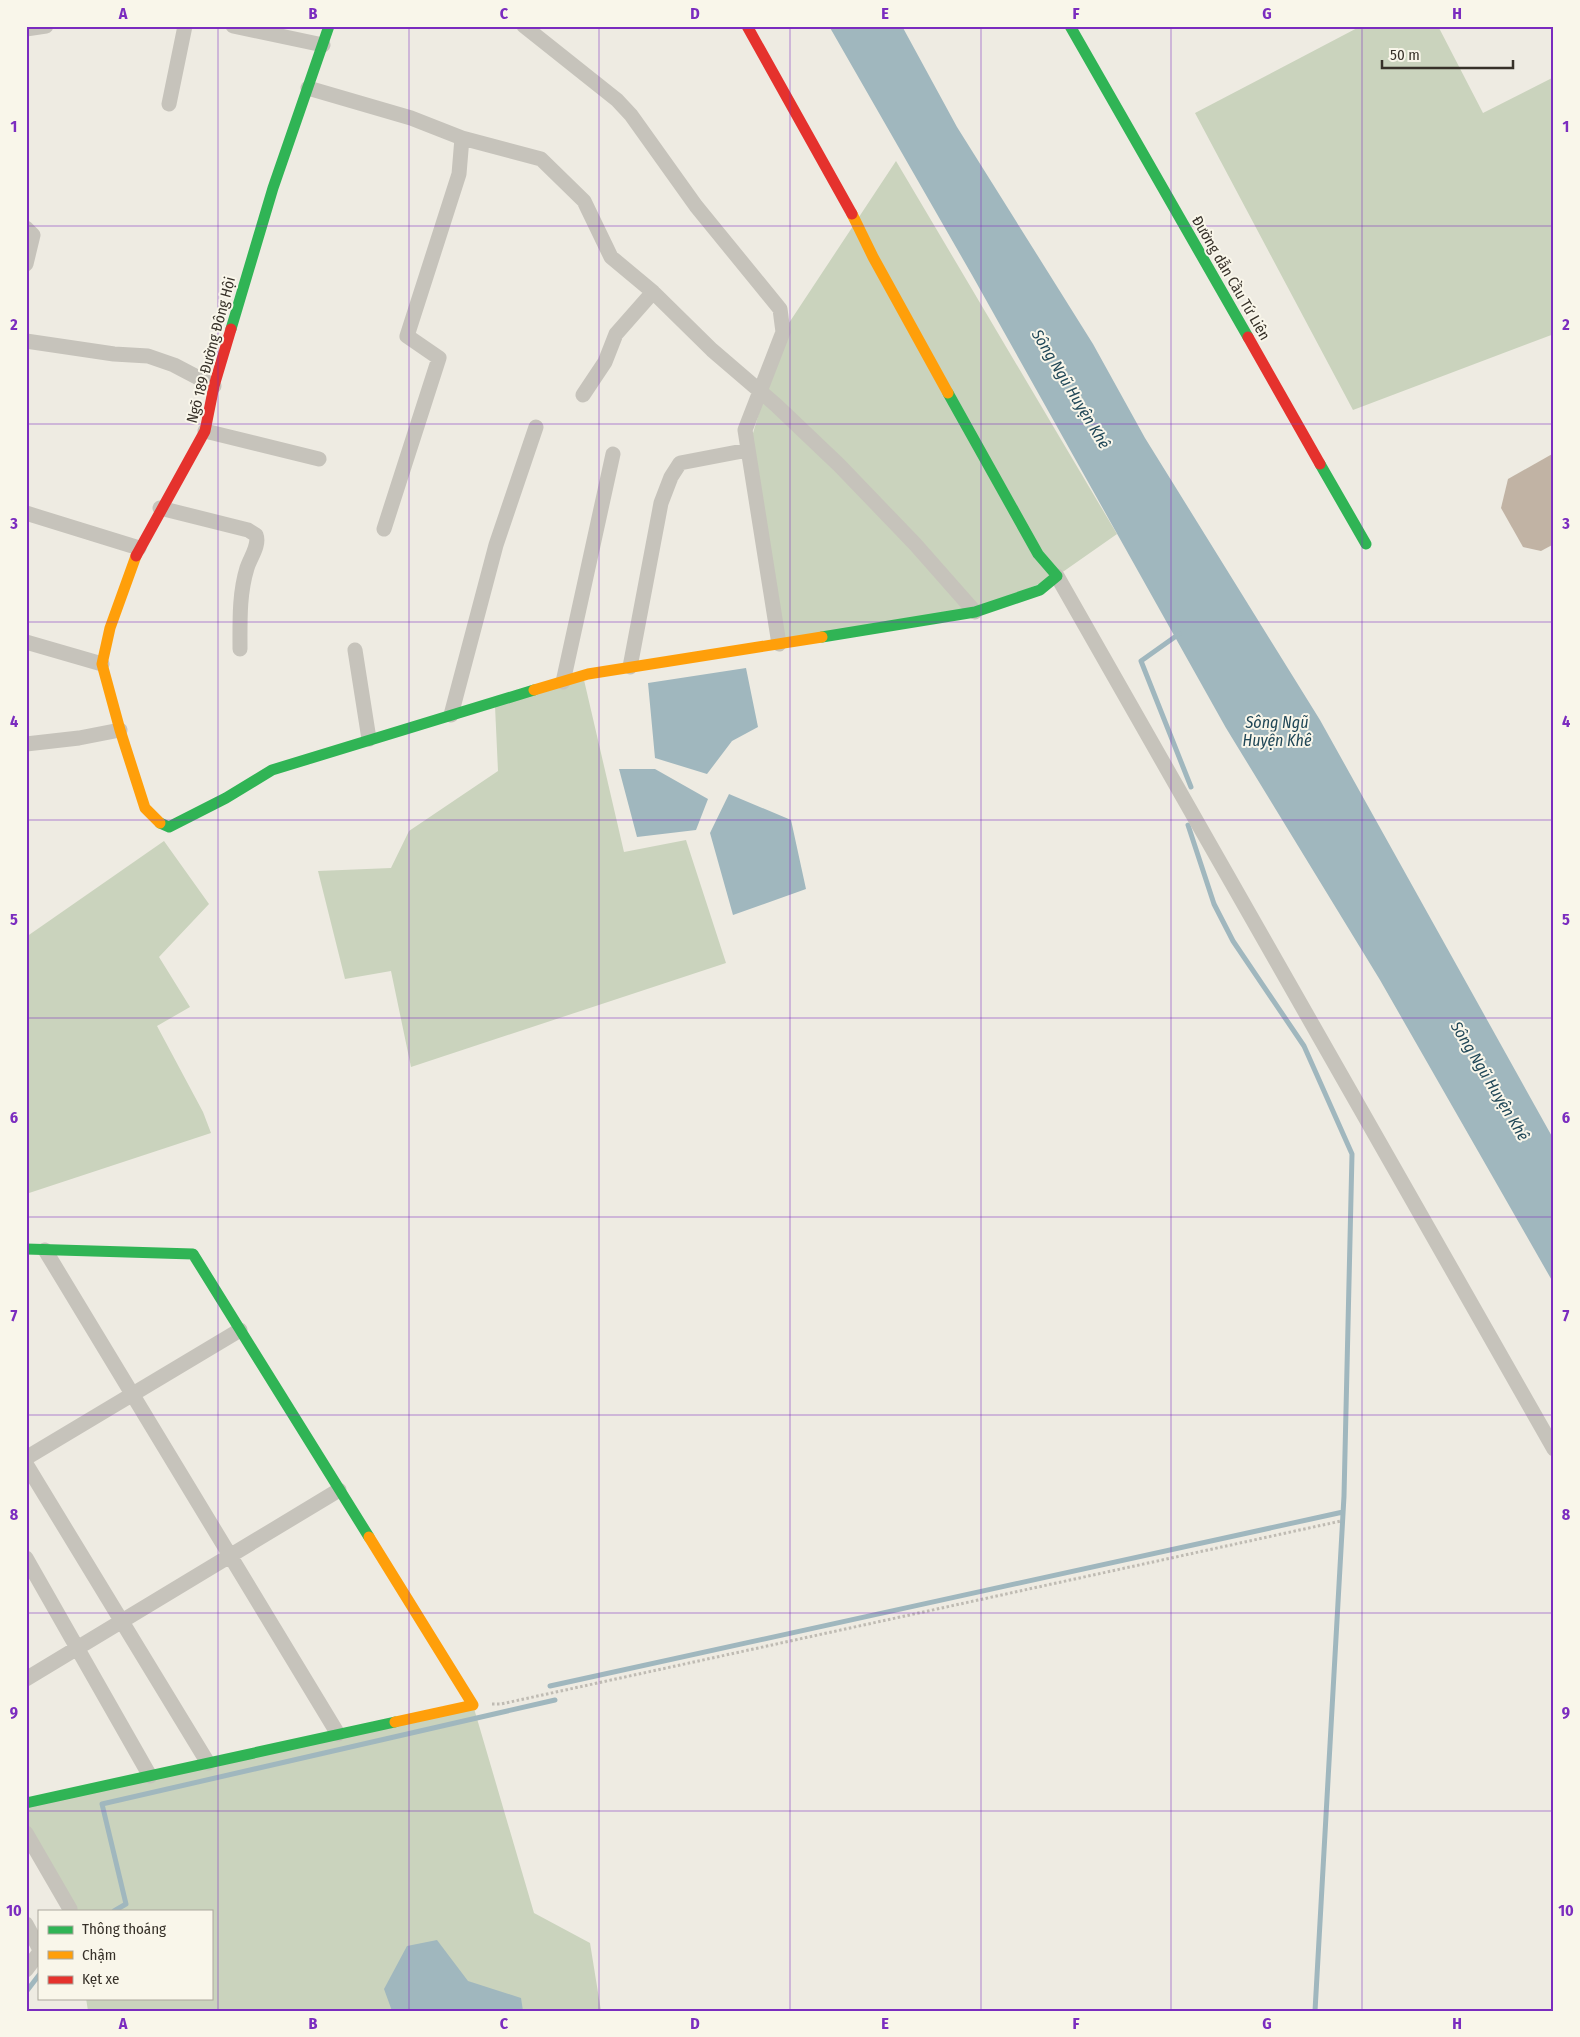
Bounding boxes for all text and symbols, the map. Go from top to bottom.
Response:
text: A [118,4,128,23]
text: B [309,4,318,23]
text: C [500,4,509,23]
text: D [690,4,700,23]
text: E [881,4,889,23]
text: F [1072,4,1080,23]
text: G [1262,4,1272,23]
text: H [1452,4,1462,23]
scale bar [1382,38,1514,70]
text: 50 m [1390,46,1420,64]
text: 1 [11,117,17,136]
text: 1 [1563,117,1569,136]
street label: Đường dẫn Cầu Tứ Liên [1188,213,1274,343]
street label: Ngõ 189 Đường Đông Hội [183,275,239,425]
text: 2 [9,315,18,334]
text: 2 [1561,315,1570,334]
water label: Sông Ngũ Huyện Khê [1027,325,1114,452]
text: 3 [9,514,18,533]
text: 3 [1561,514,1570,533]
text: 4 [10,712,18,731]
text: 4 [1562,712,1570,731]
water label: Sông Ngũ Huyện Khê [1242,713,1312,750]
text: 5 [10,910,18,929]
text: 5 [1562,910,1570,929]
water label: Sông Ngũ Huyện Khê [1446,1017,1533,1144]
text: 6 [10,1108,18,1127]
text: 6 [1562,1108,1570,1127]
text: 7 [11,1306,18,1325]
text: 7 [1563,1306,1570,1325]
text: 8 [10,1505,19,1524]
text: 8 [1562,1505,1571,1524]
text: 9 [10,1703,18,1722]
text: 9 [1562,1703,1570,1722]
text: 10 [6,1901,22,1920]
text: 10 [1558,1901,1574,1920]
legend [38,1910,212,2000]
text: Thông thoáng [82,1920,166,1938]
text: Chậm [82,1946,116,1964]
text: Kẹt xe [82,1970,119,1988]
text: A [118,2014,128,2033]
text: B [309,2014,318,2033]
text: C [500,2014,509,2033]
text: D [690,2014,700,2033]
text: E [881,2014,889,2033]
text: F [1072,2014,1080,2033]
text: G [1262,2014,1272,2033]
text: H [1452,2014,1462,2033]

